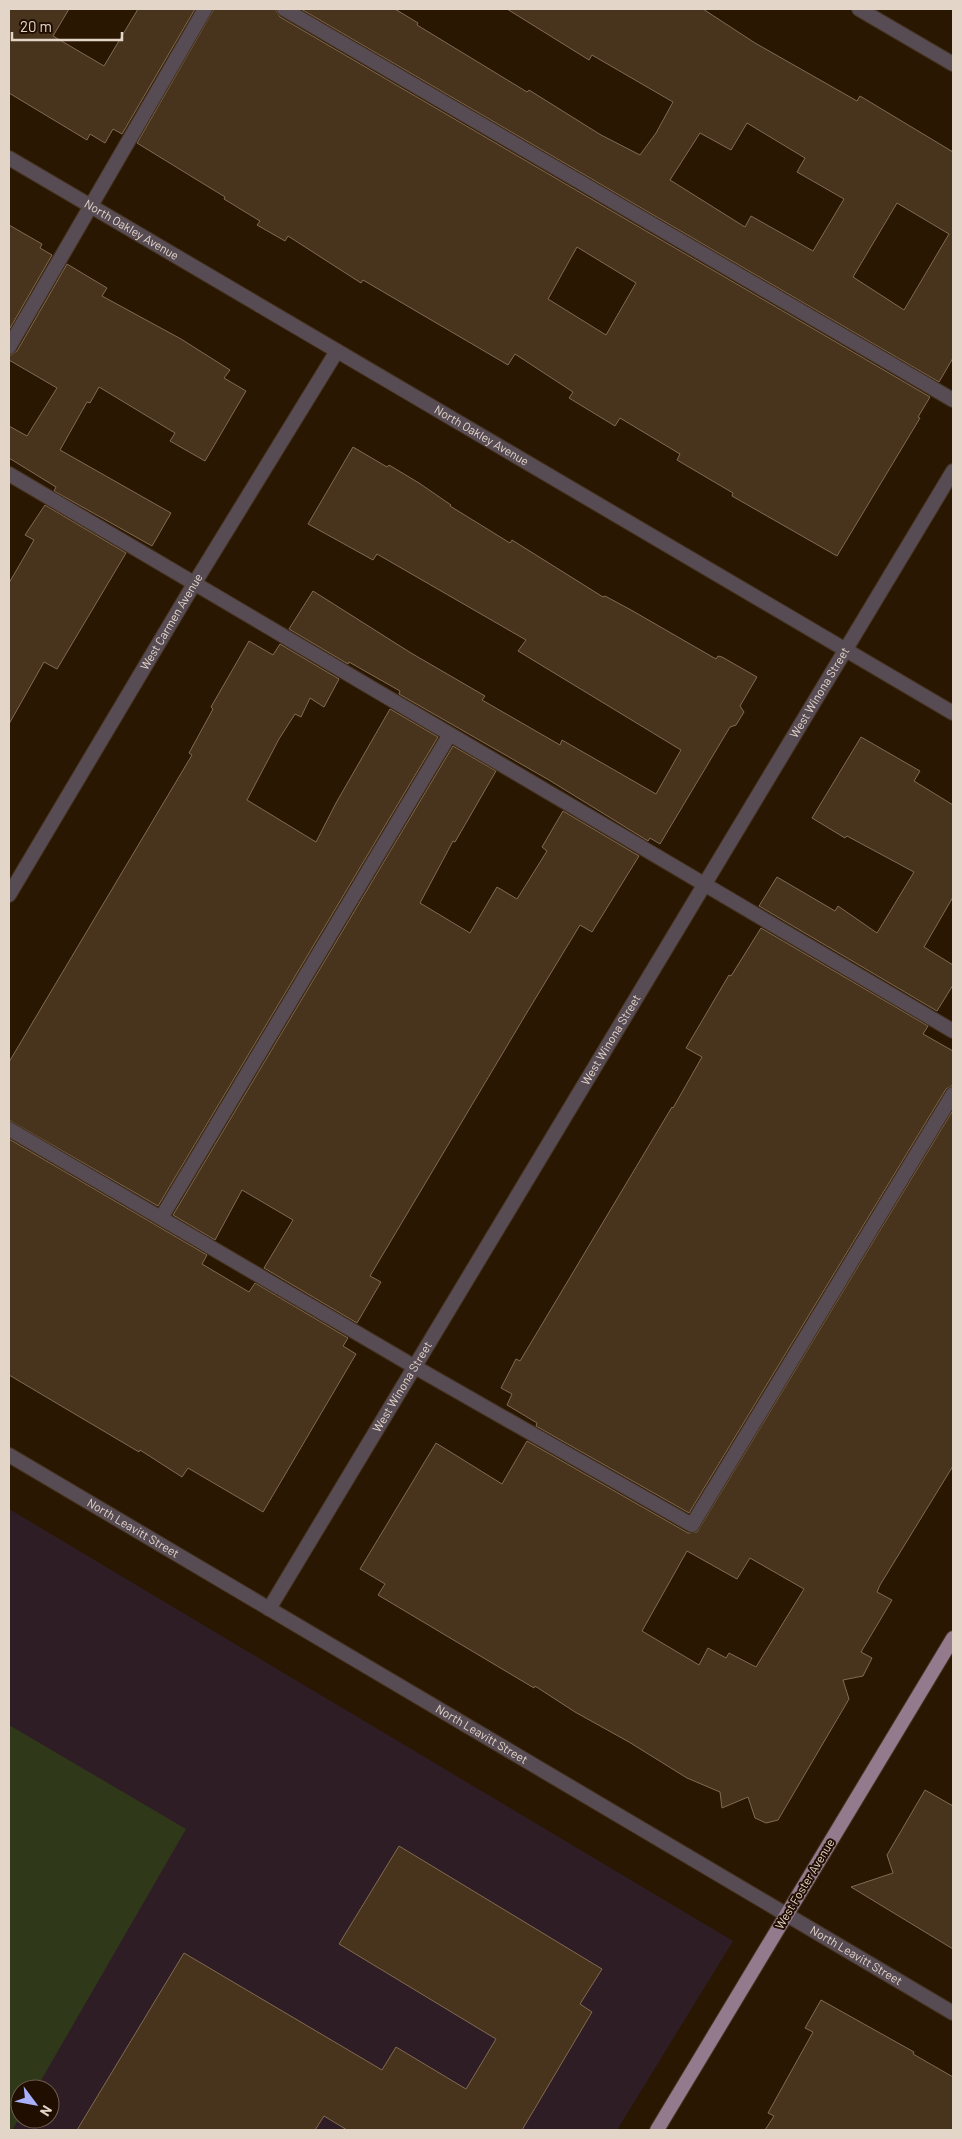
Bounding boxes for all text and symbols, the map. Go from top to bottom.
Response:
scale bar [12,10,122,42]
text: 20 m [20,17,52,35]
street label: North Oakley Avenue [82,196,182,262]
street label: North Oakley Avenue [432,402,532,468]
street label: West Carmen Avenue [137,570,205,672]
street label: West Winona Street [786,644,851,740]
street label: West Winona Street [578,992,643,1087]
street label: West Winona Street [369,1339,434,1434]
street label: North Leavitt Street [85,1495,182,1560]
street label: North Leavitt Street [434,1701,531,1766]
street label: West Foster Avenue [772,1836,837,1931]
street label: North Leavitt Street [808,1922,905,1987]
north arrow [10,2079,60,2129]
text: N [37,2103,56,2120]

